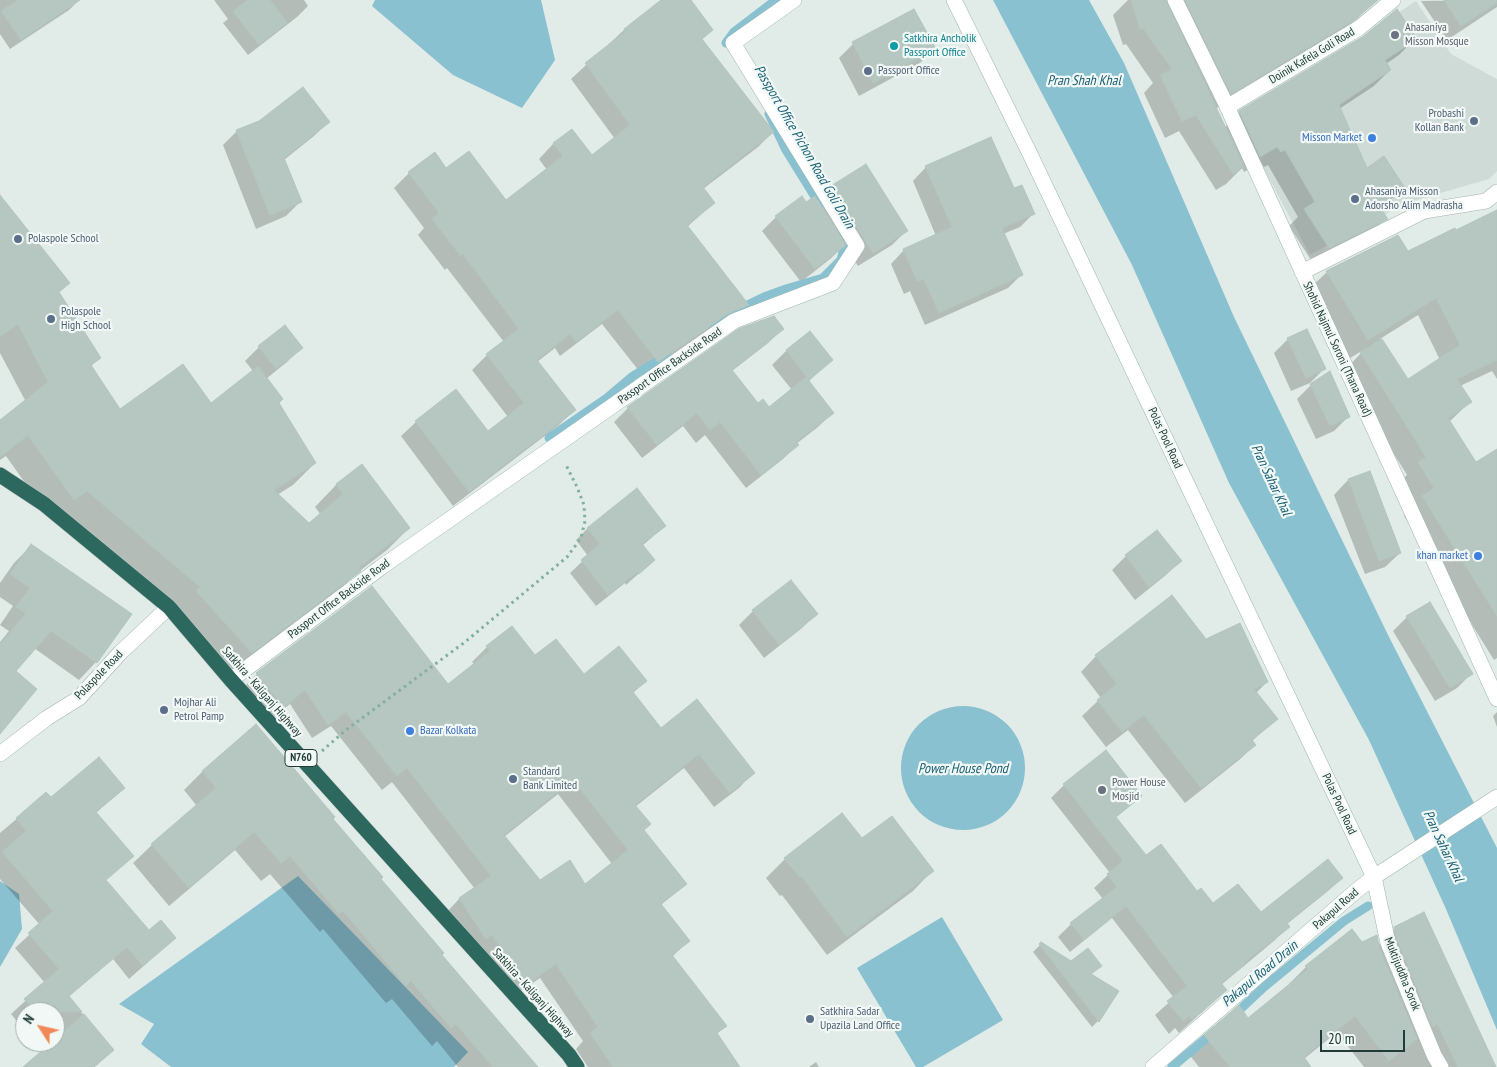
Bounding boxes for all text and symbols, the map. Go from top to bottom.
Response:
place label: Ahasaniya Misson Mosque [1405,21,1469,49]
street label: Doinik Kafela Goli Road [1267,25,1357,87]
marker: Ahasaniya Misson Mosque [1389,29,1401,41]
place label: Satkhira Ancholik Passport Office [904,32,976,60]
marker: Satkhira Ancholik Passport Office [888,40,900,52]
water label: Passport Office Pichon Road Goli Drain [750,62,858,232]
place label: Passport Office [878,64,940,78]
marker: Passport Office [862,65,874,77]
water label: Pran Shah Khal [1047,73,1121,89]
place label: Probashi Kollan Bank [1415,107,1464,135]
marker: Probashi Kollan Bank [1468,115,1480,127]
place label: Misson Market [1302,131,1362,145]
marker: Misson Market [1366,132,1378,144]
place label: Ahasaniya Misson Adorsho Alim Madrasha [1365,185,1463,213]
marker: Ahasaniya Misson Adorsho Alim Madrasha [1349,193,1361,205]
place label: Polaspole School [28,232,98,246]
marker: Polaspole School [12,233,24,245]
street label: Shohid Najmul Soroni (Thana Road) [1299,279,1375,419]
place label: Polaspole High School [61,305,111,333]
marker: Polaspole High School [45,313,57,325]
street label: Passport Office Backside Road [615,325,725,407]
street label: Polas Pool Road [1145,405,1185,471]
water label: Pran Sahar Khal [1247,442,1295,518]
place label: khan market [1417,549,1468,563]
marker: khan market [1472,550,1484,562]
street label: Passport Office Backside Road [285,556,393,642]
street label: Satkhira - Kaliganj Highway [219,644,305,740]
street label: Polaspole Road [72,647,126,703]
place label: Mojhar Ali Petrol Pamp [174,696,224,724]
marker: Mojhar Ali Petrol Pamp [158,704,170,716]
place label: Bazar Kolkata [420,724,476,738]
marker: Bazar Kolkata [404,725,416,737]
road number: N760 [285,750,317,766]
water label: Power House Pond [918,761,1008,777]
place label: Standard Bank Limited [523,765,577,793]
street label: Polas Pool Road [1319,771,1359,837]
marker: Standard Bank Limited [507,773,519,785]
place label: Power House Mosjid [1112,776,1166,804]
marker: Power House Mosjid [1096,784,1108,796]
water label: Pran Sahar Khal [1419,808,1467,884]
street label: Pakapul Road [1310,885,1362,933]
street label: Muktijuddha Sorok [1381,935,1423,1013]
water label: Pakapul Road Drain [1219,937,1301,1011]
street label: Satkhira - Kaliganj Highway [489,946,577,1040]
north arrow [15,1002,65,1052]
place label: Satkhira Sadar Upazila Land Office [820,1005,900,1033]
text: N [19,1011,38,1027]
marker: Satkhira Sadar Upazila Land Office [804,1013,816,1025]
scale bar [1322,1020,1407,1052]
text: 20 m [1328,1029,1354,1048]

